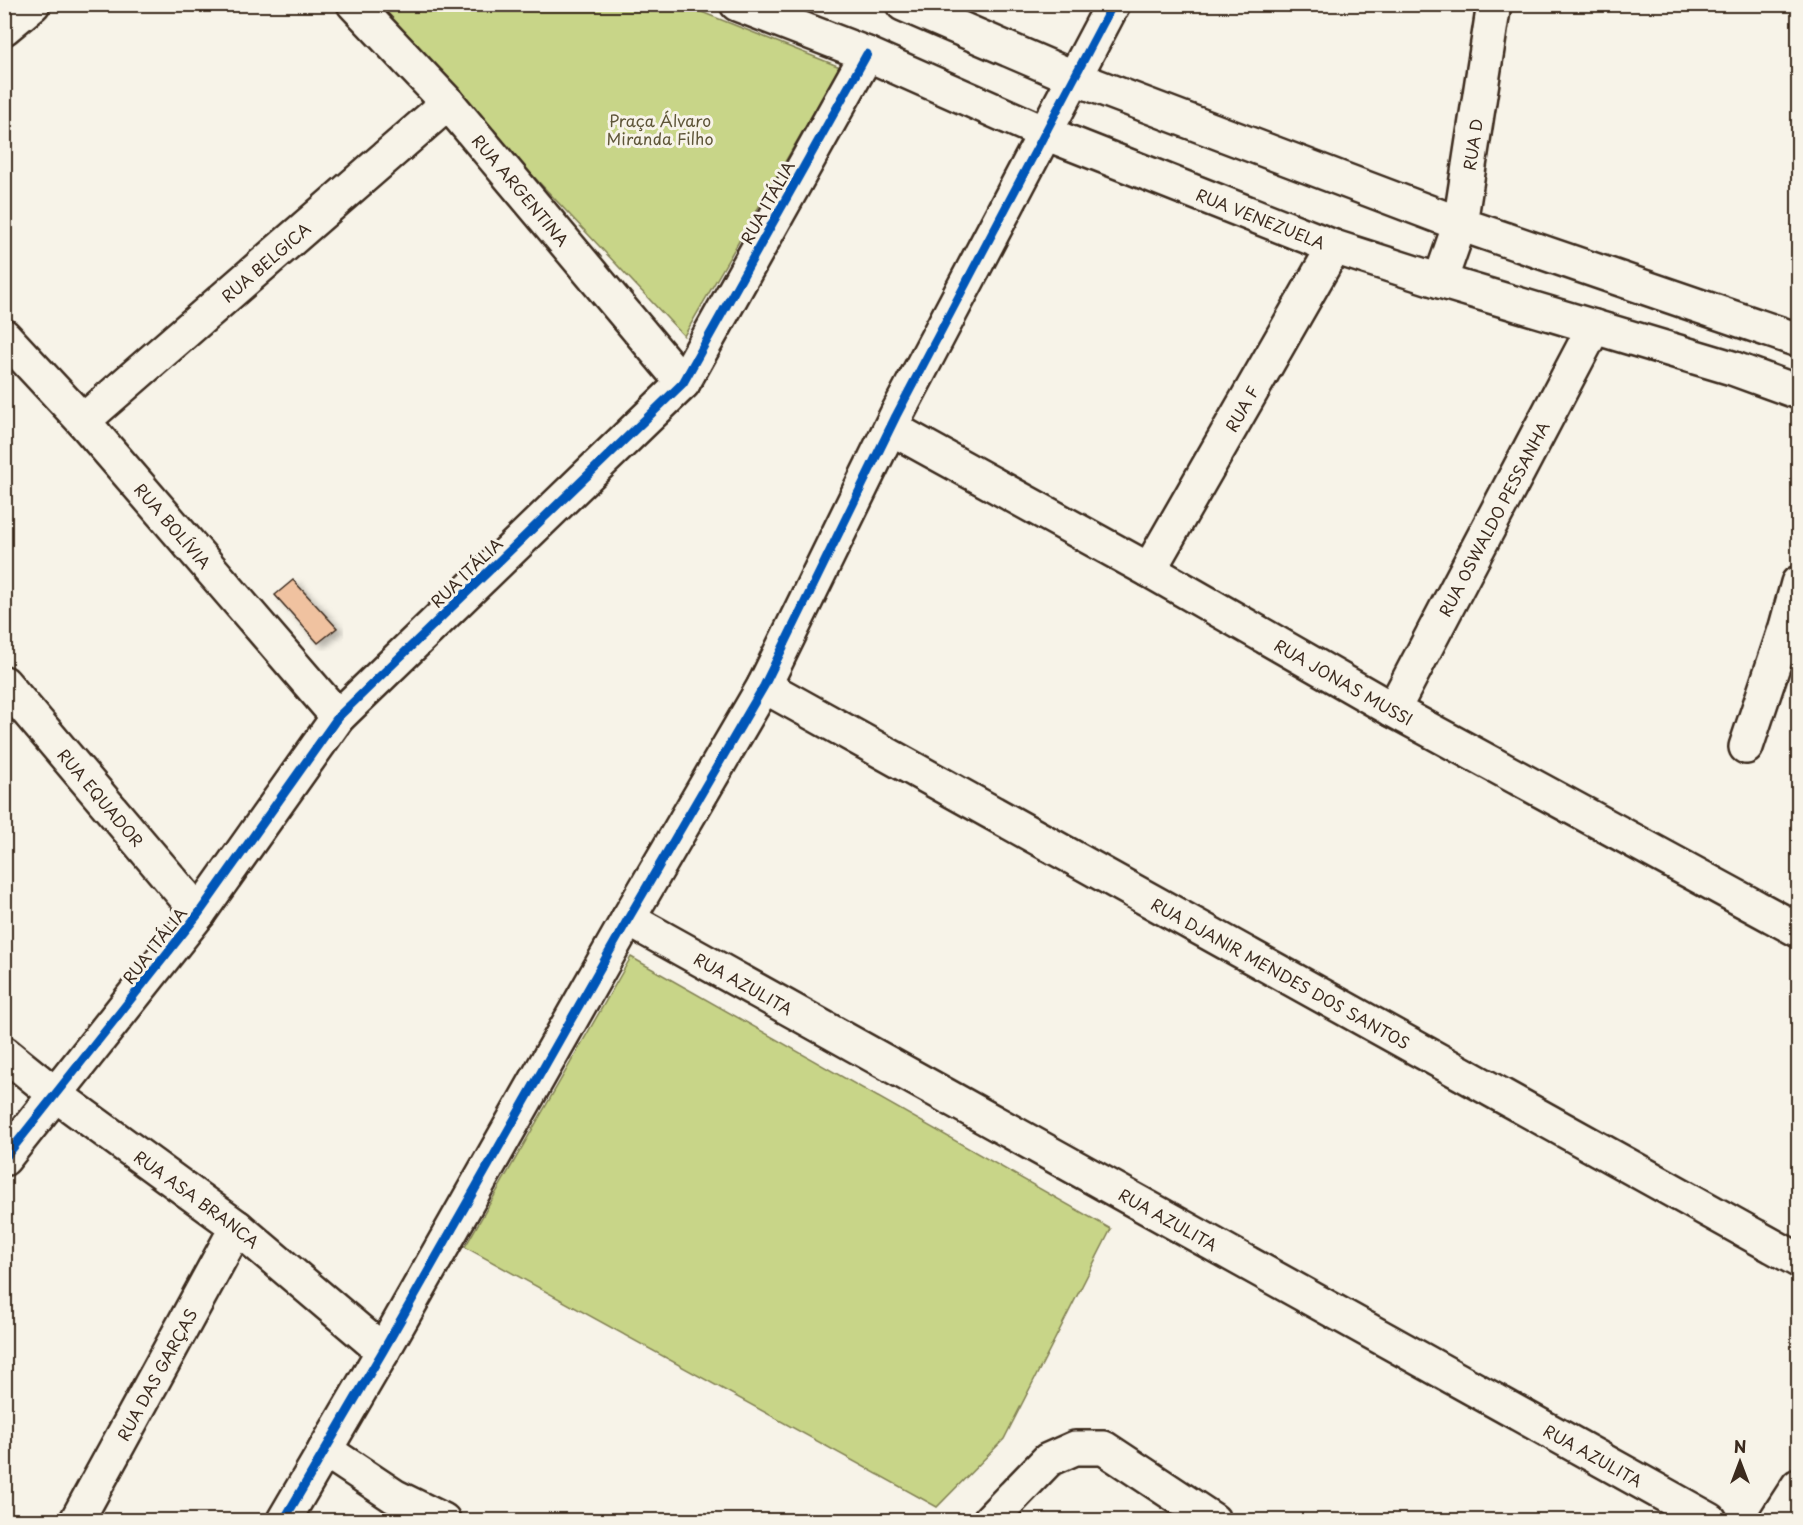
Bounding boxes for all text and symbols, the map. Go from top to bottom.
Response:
park label: Praça Álvaro Miranda Filho [607,108,713,150]
street label: RUA D [1456,117,1488,172]
street label: RUA ARGENTINA [467,129,575,251]
street label: RUA ITÁLIA [734,156,800,248]
street label: RUA VENEZUELA [1193,182,1329,254]
street label: RUA BELGICA [216,216,315,308]
street label: RUA F [1219,381,1264,436]
street label: RUA OSWALDO PESSANHA [1432,417,1555,621]
street label: RUA BOLÍVIA [129,477,217,574]
street label: RUA ITÁLIA [425,531,507,613]
street label: RUA JONAS MUSSI [1270,633,1417,731]
street label: RUA EQUADOR [52,743,150,852]
street label: RUA DJANIR MENDES DOS SANTOS [1147,891,1414,1054]
street label: RUA ITÁLIA [116,901,192,989]
street label: RUA AZULITA [690,946,797,1020]
street label: RUA ASA BRANCA [130,1144,265,1253]
street label: RUA AZULITA [1115,1182,1222,1256]
street label: RUA DAS GARÇAS [111,1304,202,1445]
street label: RUA AZULITA [1539,1418,1647,1492]
north arrow [1710,1432,1770,1492]
text: N [1734,1434,1746,1458]

